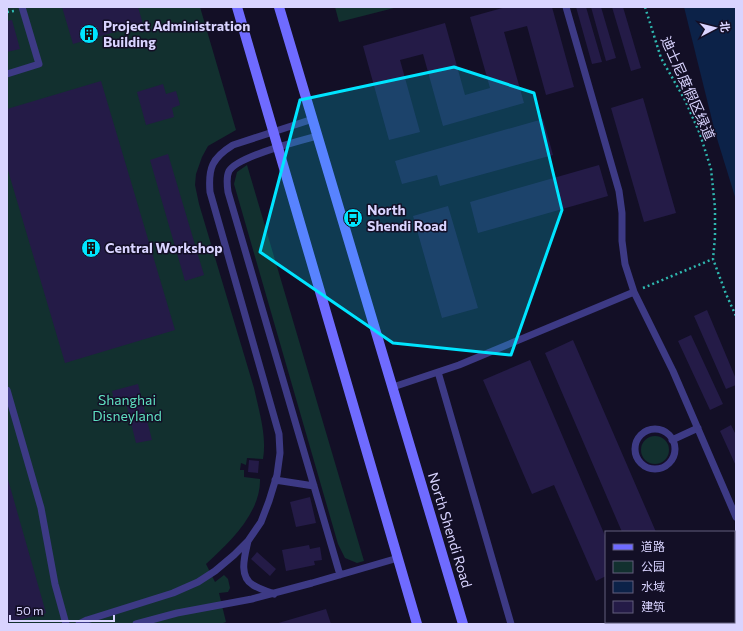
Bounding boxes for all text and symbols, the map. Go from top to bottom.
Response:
north arrow [695,8,735,48]
place label: Project Administration Building [103,17,250,50]
text: 北 [718,20,733,33]
building icon: Project Administration Building [78,23,100,45]
street label: 迪士尼度假区绿道 [658,33,719,142]
place label: North Shendi Road [367,201,447,234]
bus stop icon: North Shendi Road [342,207,364,229]
building icon: Central Workshop [80,237,102,259]
place label: Central Workshop [105,239,223,256]
park label: Shanghai Disneyland [92,391,162,424]
street label: North Shendi Road [425,470,476,590]
legend [605,531,735,623]
text: 道路 [641,539,665,553]
text: 公园 [641,559,665,573]
text: 水域 [641,579,665,593]
scale bar [10,597,114,623]
text: 建筑 [641,599,665,613]
text: 50 m [16,603,44,617]

